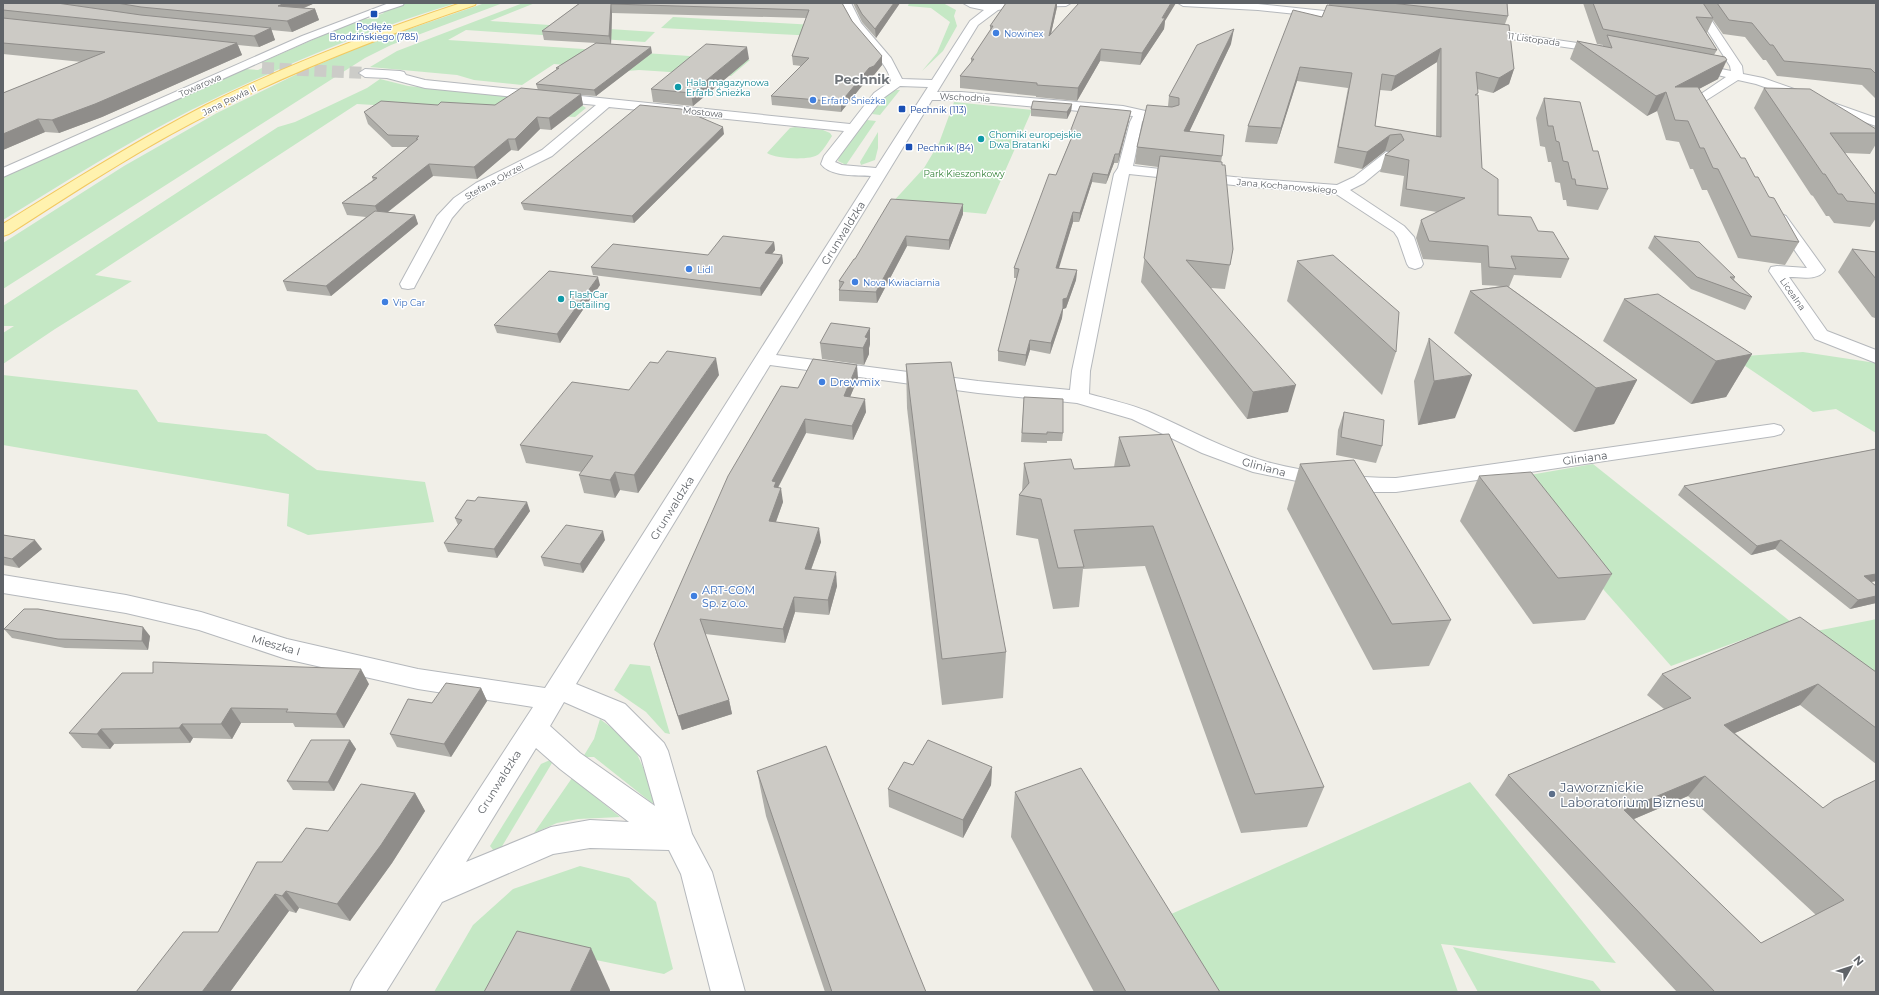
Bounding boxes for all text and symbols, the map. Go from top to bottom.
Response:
marker: Podłęże Brodzińskiego (785) [369,9,379,19]
place label: Podłęże Brodzińskiego (785) [330,21,418,42]
marker: Nowinex [991,28,1001,38]
place label: Nowinex [1004,28,1044,39]
street label: 11 Listopada [1507,30,1561,48]
street label: Towarowa [177,71,223,99]
district label: Pechnik [834,71,890,87]
place label: Hala magazynowa Erfarb Śnieżka [686,77,769,98]
street label: Jana Pawła II [199,82,258,118]
marker: Hala magazynowa Erfarb Śnieżka [673,82,683,92]
street label: Wschodnia [939,90,991,104]
marker: Erfarb Śnieżka [808,95,818,105]
place label: Erfarb Śnieżka [821,95,886,106]
street label: Mostowa [682,104,724,120]
marker: Pechnik (113) [897,104,907,114]
place label: Pechnik (113) [910,104,967,115]
place label: Chomiki europejskie Dwa Bratanki [989,129,1082,150]
marker: Chomiki europejskie Dwa Bratanki [976,134,986,144]
marker: Pechnik (84) [904,142,914,152]
place label: Pechnik (84) [917,142,974,153]
street label: Stefana Okrzei [463,160,525,202]
park label: Park Kieszonkowy [923,168,1005,179]
street label: Jana Kochanowskiego [1235,176,1338,196]
street label: Grunwaldzka [818,199,868,267]
marker: Lidl [684,264,694,274]
place label: Lidl [697,264,713,275]
street label: Licealna [1778,276,1808,312]
marker: Nova Kwiaciarnia [850,277,860,287]
place label: Nova Kwiaciarnia [863,277,940,288]
place label: FlashCar Detailing [569,289,610,310]
marker: FlashCar Detailing [556,294,566,304]
marker: Vip Car [380,297,390,307]
place label: Vip Car [393,297,426,308]
place label: Drewmix [830,375,880,389]
marker: Drewmix [817,377,827,387]
street label: Gliniana [1562,448,1608,468]
street label: Gliniana [1240,454,1288,480]
street label: Grunwaldzka [647,474,697,542]
place label: ART-COM Sp. z o.o. [702,583,755,610]
marker: ART-COM Sp. z o.o. [689,591,699,601]
street label: Mieszka I [250,631,302,659]
street label: Grunwaldzka [474,748,524,816]
place label: Jaworznickie Laboratorium Biznesu [1559,779,1704,810]
marker: Jaworznickie Laboratorium Biznesu [1547,789,1557,799]
north arrow [1831,947,1871,987]
text: N [1851,953,1867,969]

